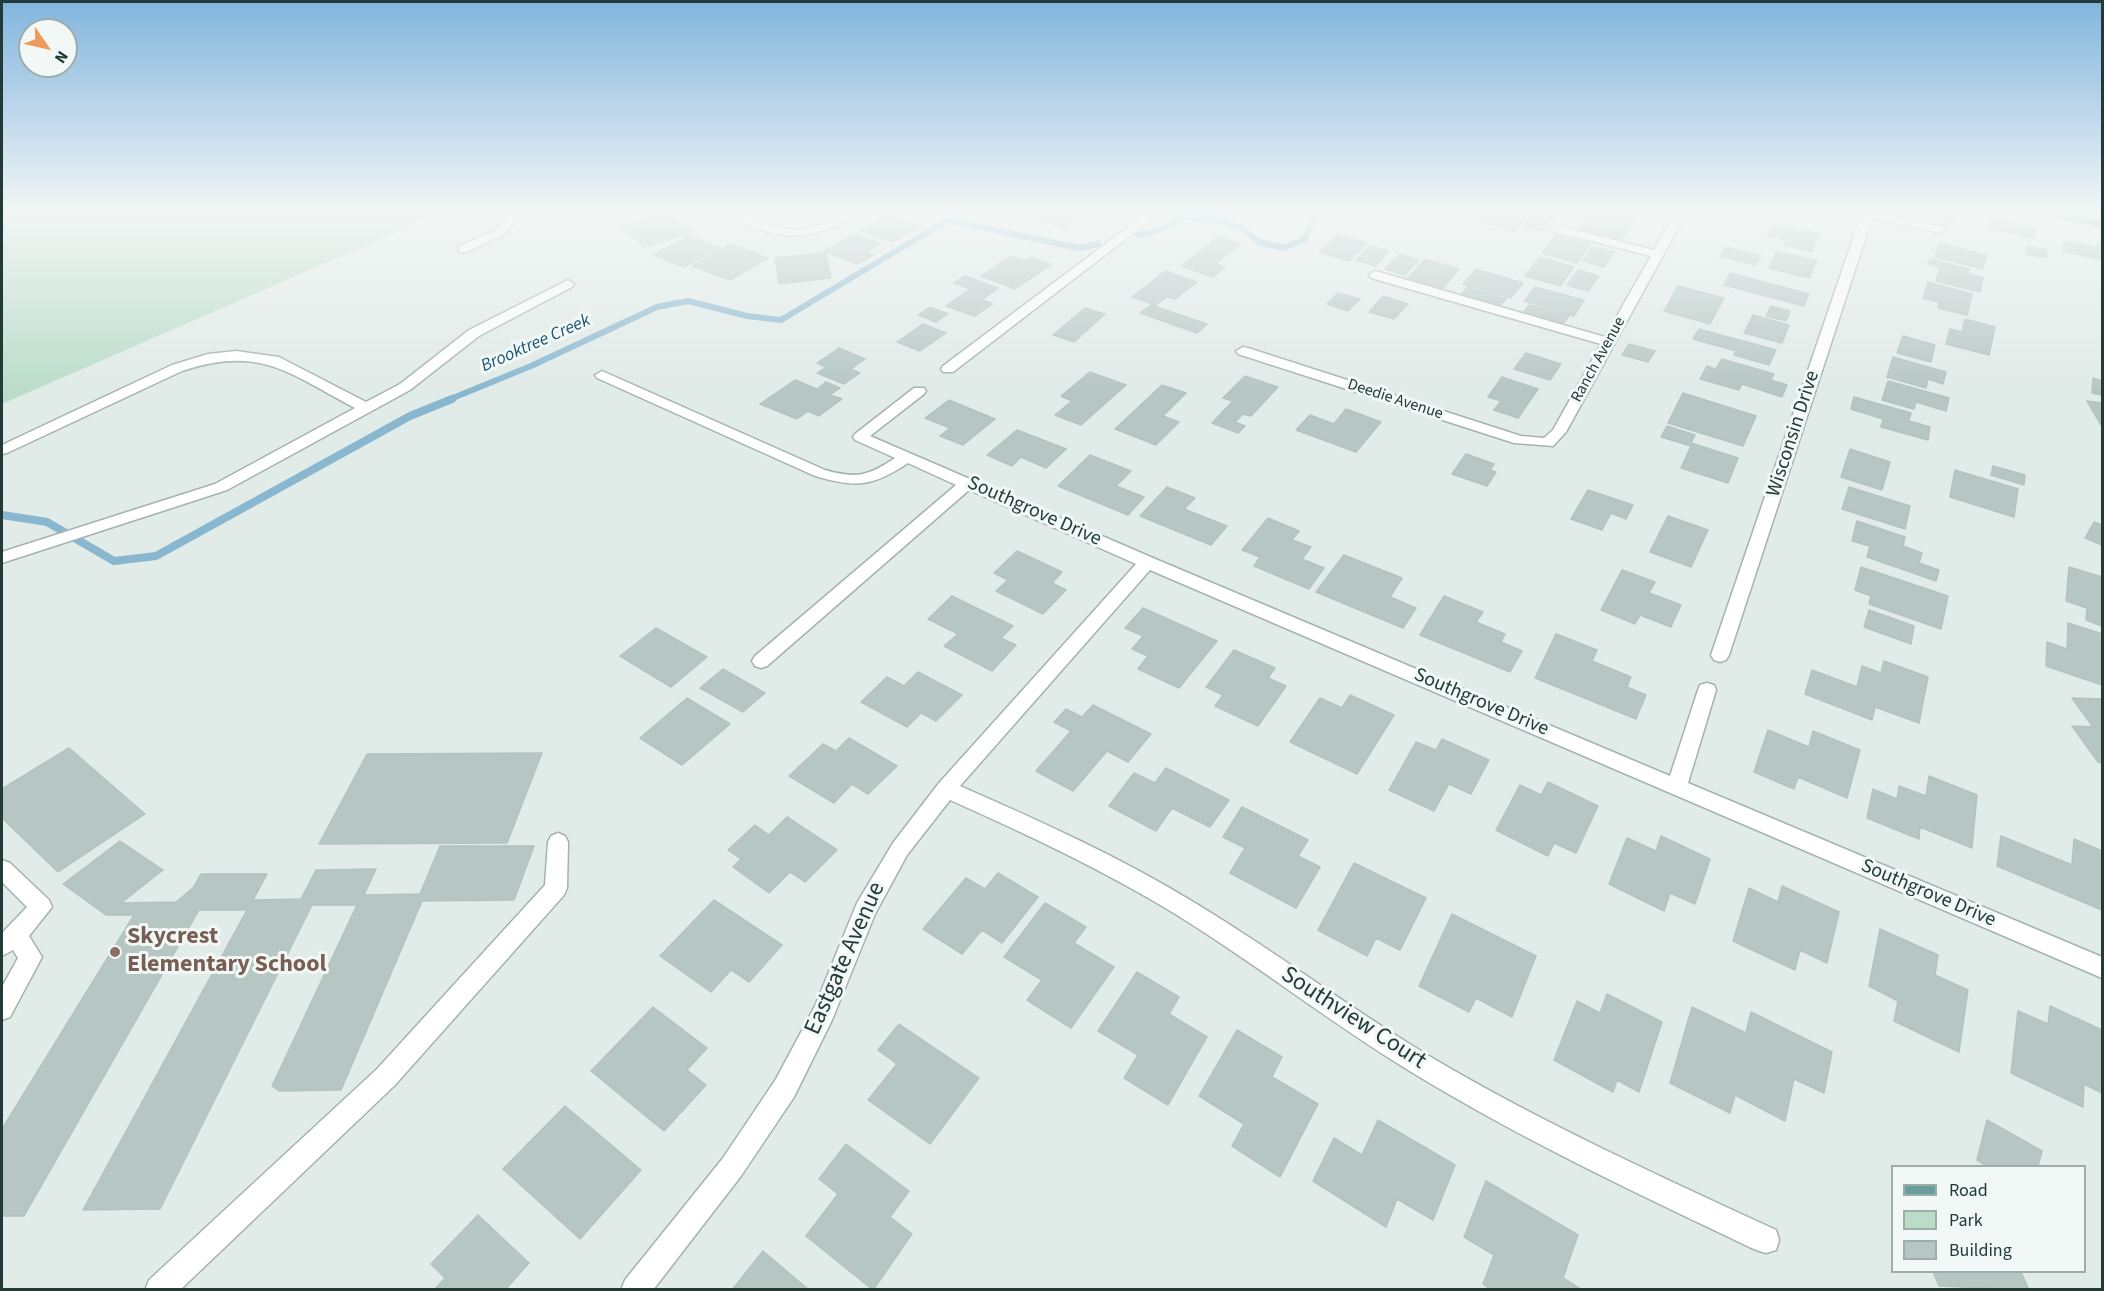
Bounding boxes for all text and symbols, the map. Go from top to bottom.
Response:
north arrow [18,18,78,78]
text: N [49,46,73,68]
water label: Brooktree Creek [478,310,594,378]
street label: Ranch Avenue [1568,314,1630,406]
street label: Wisconsin Drive [1762,368,1826,500]
street label: Deedie Avenue [1345,376,1445,424]
street label: Southgrove Drive [963,472,1105,552]
street label: Southgrove Drive [1410,664,1552,742]
street label: Southgrove Drive [1857,855,1999,933]
street label: Eastgate Avenue [799,878,893,1040]
place label: Skycrest Elementary School [127,924,326,980]
marker: Skycrest Elementary School [108,945,122,959]
street label: Southview Court [1275,961,1431,1077]
legend [1891,1165,2086,1273]
text: Road [1949,1178,1988,1203]
text: Park [1949,1208,1983,1233]
text: Building [1949,1238,2012,1263]

